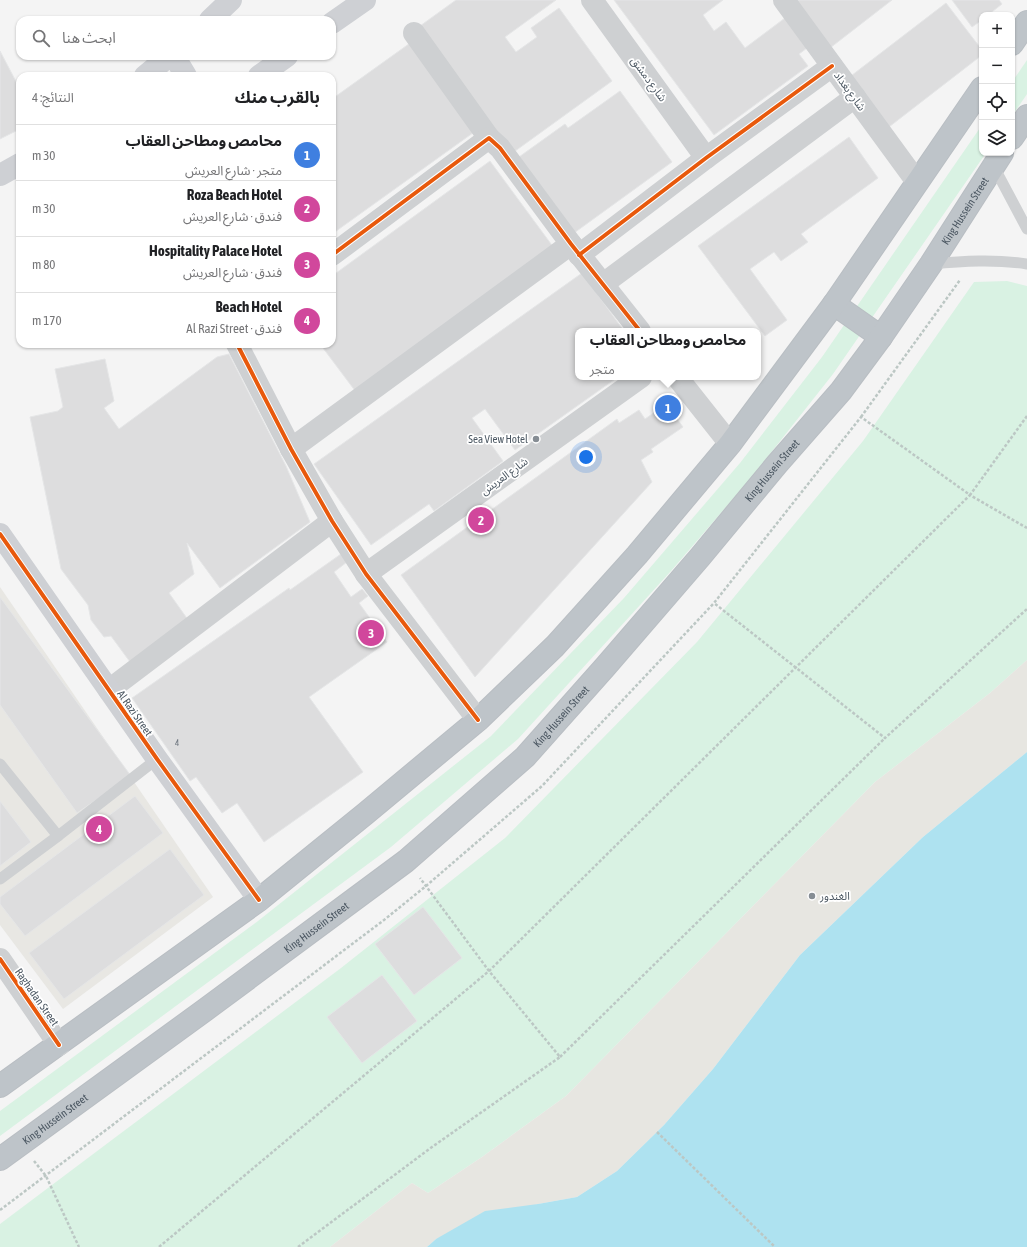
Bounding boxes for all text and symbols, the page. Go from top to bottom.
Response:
map controls [979,12,1015,156]
button: + [979,12,1015,48]
search box [16,16,336,60]
icon: search [30,27,52,49]
text: ابحث هنا [62,29,116,46]
button: − [979,48,1015,84]
street label: شارع دمشق [627,54,669,105]
street label: شارع بغداد [830,69,868,114]
button: locate [979,84,1015,120]
text: بالقرب منك [235,87,320,107]
text: النتائج: 4 [32,90,74,105]
button: layers [979,120,1015,156]
text: محامص ومطاحن العقاب [125,132,282,149]
text: 30 m [32,148,55,163]
text: 1 [304,148,310,163]
text: متجر · شارع العريش [185,163,282,178]
street label: King Hussein Street [939,175,991,247]
text: Roza Beach Hotel [187,186,282,203]
text: 30 m [32,201,55,216]
text: 2 [304,201,310,216]
text: فندق · شارع العريش [183,209,282,224]
text: Hospitality Palace Hotel [149,242,282,259]
text: 80 m [32,257,55,272]
text: 3 [304,257,310,272]
text: فندق · شارع العريش [183,265,282,280]
text: Beach Hotel [216,298,282,315]
text: 170 m [32,313,62,328]
text: 4 [304,313,310,328]
text: فندق · Al Razi Street [186,321,282,336]
popup [575,328,761,380]
text: محامص ومطاحن العقاب [590,331,746,348]
text: متجر [590,362,615,377]
pin: 1 [655,393,681,423]
place label: Sea View Hotel [468,433,528,445]
marker: Sea View Hotel [531,434,541,444]
street label: King Hussein Street [742,437,802,504]
your location [576,447,596,467]
street label: شارع العريش [478,455,531,499]
pin: 2 [468,505,494,535]
pin: 3 [358,618,384,648]
street label: King Hussein Street [531,683,591,749]
street label: Al Razi Street [115,688,155,738]
house number: 4 [175,738,179,748]
pin: 4 [86,814,112,844]
place label: الغندور [819,890,850,903]
marker: الغندور [807,891,817,901]
street label: King Hussein Street [282,900,351,955]
street label: Raghadan Street [13,966,61,1028]
street label: King Hussein Street [20,1091,90,1147]

